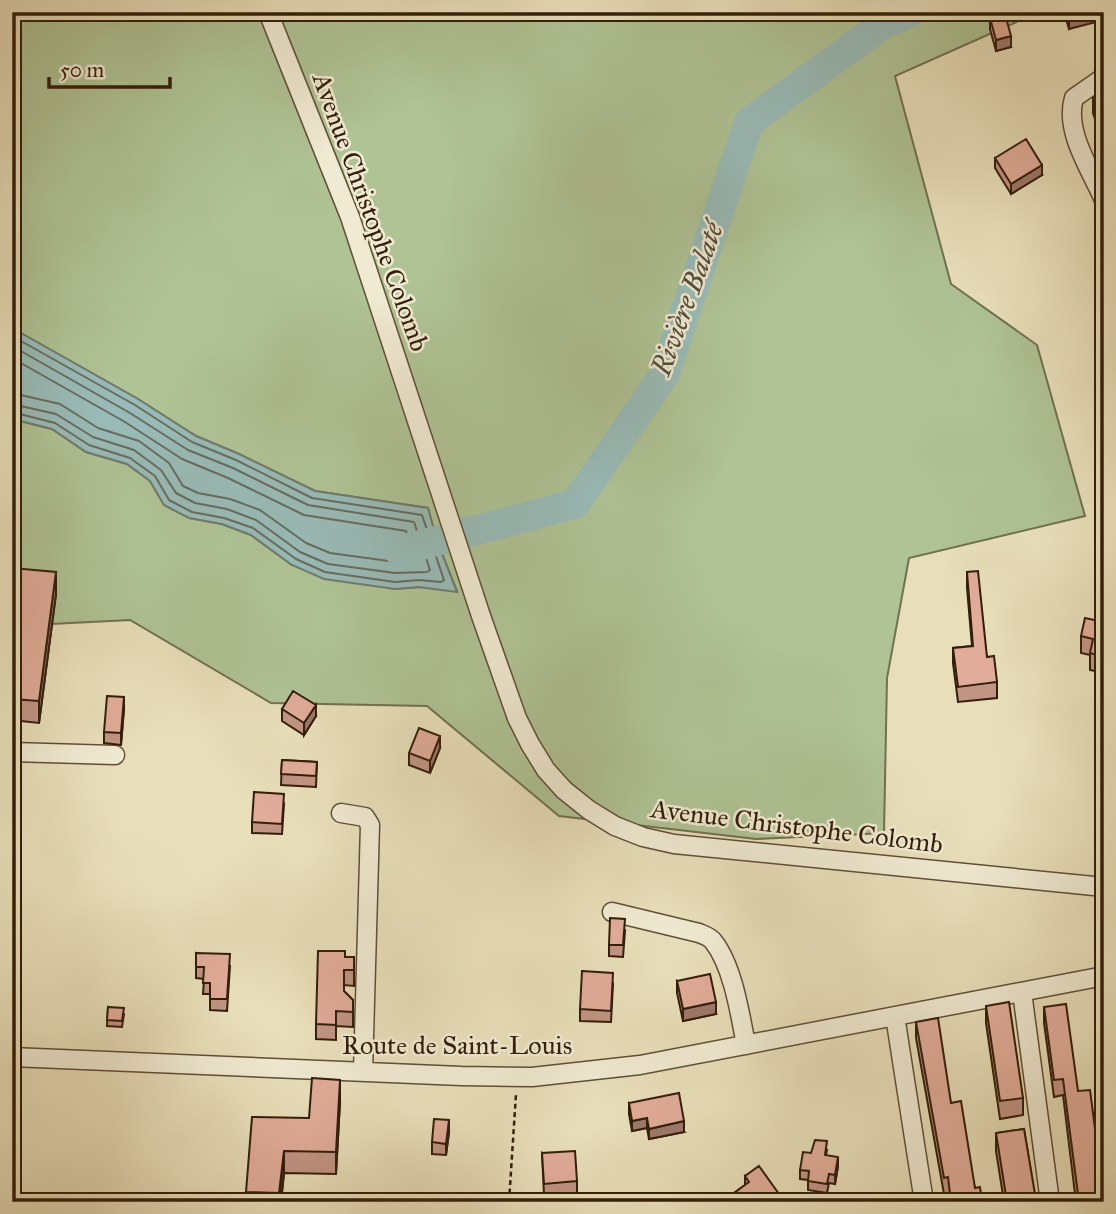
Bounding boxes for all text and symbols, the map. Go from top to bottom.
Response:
scale bar [49,46,170,90]
text: 50 m [60,57,105,83]
street label: Avenue Christophe Colomb [305,68,436,355]
water label: Rivière Balaté [643,213,732,381]
street label: Avenue Christophe Colomb [648,792,945,860]
street label: Route de Saint-Louis [342,1029,572,1061]

